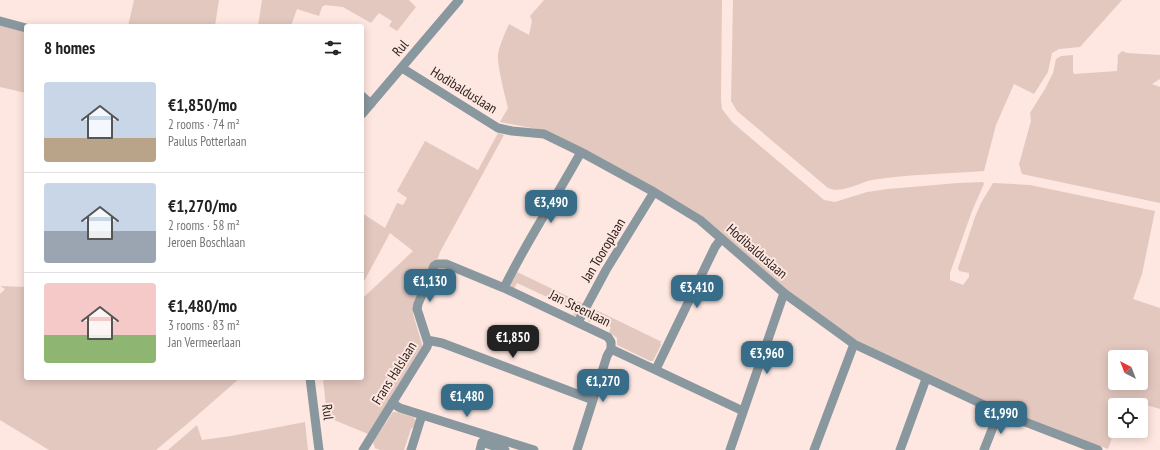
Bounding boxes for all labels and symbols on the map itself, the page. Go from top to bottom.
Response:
street label: Rul [388,36,413,60]
street label: Hodibalduslaan [427,62,501,118]
pin: €3,490 [518,190,584,224]
street label: Jan Tooroplaan [576,215,629,286]
street label: Hodibalduslaan [723,220,791,282]
pin: €1,130 [397,269,463,303]
pin: €3,410 [664,275,730,309]
street label: Jan Steenlaan [545,285,614,331]
pin: €1,850 [480,325,546,359]
street label: Frans Halslaan [368,338,420,408]
pin: €3,960 [734,341,800,375]
north arrow [1108,350,1148,390]
pin: €1,270 [570,369,636,403]
pin: €1,480 [434,384,500,418]
pin: €1,990 [968,401,1034,435]
street label: Rul [318,403,338,422]

